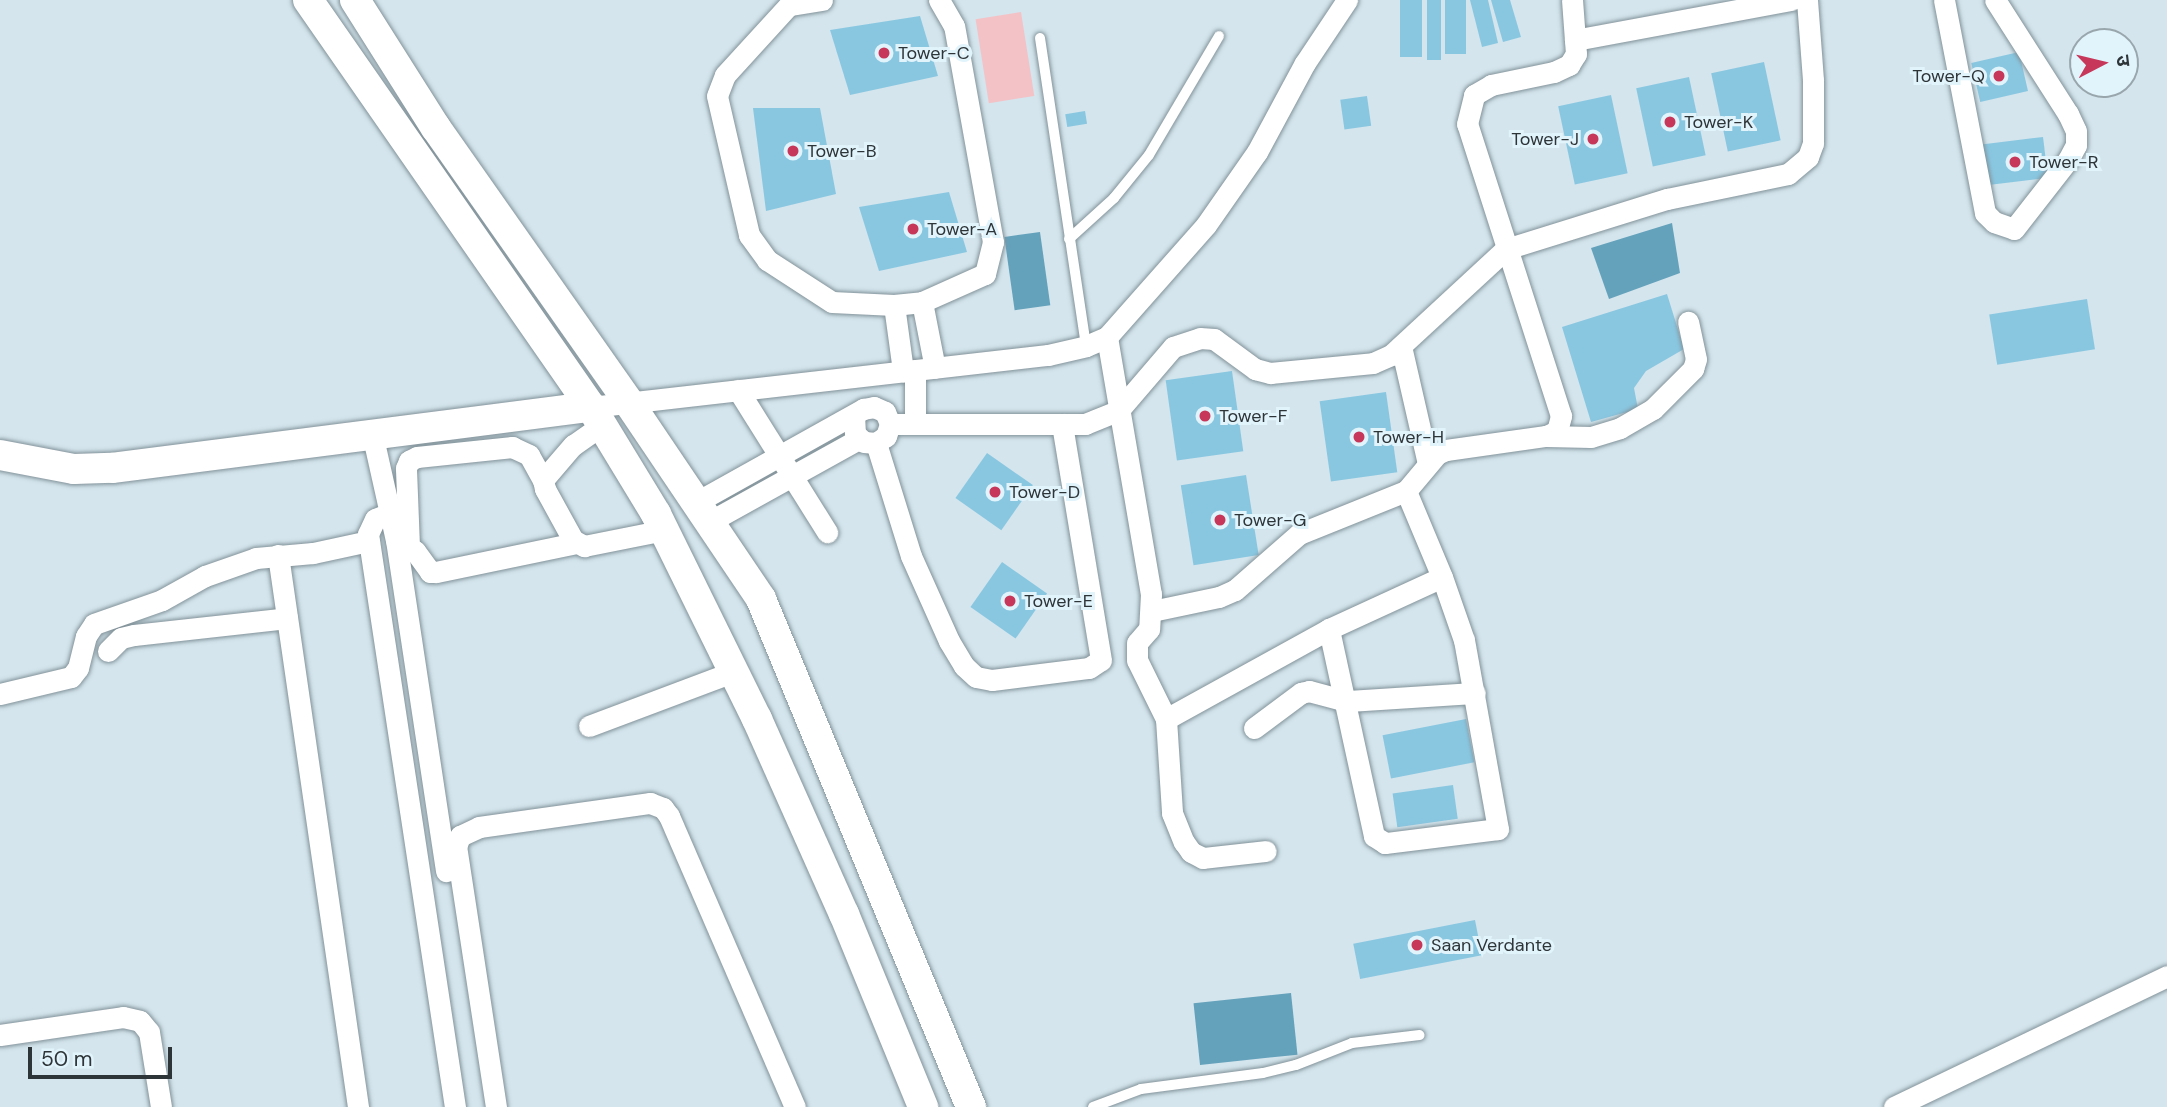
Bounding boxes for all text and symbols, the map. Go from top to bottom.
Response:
north arrow [2069,28,2139,98]
place label: Tower-C [898,42,970,64]
marker: Tower-C [876,45,892,61]
text: उ [2110,54,2136,68]
place label: Tower-Q [1912,65,1985,87]
marker: Tower-Q [1991,68,2007,84]
place label: Tower-K [1684,111,1753,133]
marker: Tower-K [1662,114,1678,130]
place label: Tower-J [1511,128,1579,150]
marker: Tower-J [1585,131,1601,147]
place label: Tower-B [807,140,877,162]
marker: Tower-B [785,143,801,159]
place label: Tower-R [2029,151,2099,173]
marker: Tower-R [2007,154,2023,170]
place label: Tower-A [927,218,997,240]
marker: Tower-A [905,221,921,237]
place label: Tower-F [1219,405,1287,427]
marker: Tower-F [1197,408,1213,424]
place label: Tower-H [1373,426,1444,448]
marker: Tower-H [1351,429,1367,445]
place label: Tower-D [1009,481,1080,503]
marker: Tower-D [987,484,1003,500]
place label: Tower-G [1234,509,1306,531]
marker: Tower-G [1212,512,1228,528]
place label: Tower-E [1024,590,1093,612]
marker: Tower-E [1002,593,1018,609]
place label: Saan Verdante [1431,934,1552,956]
marker: Saan Verdante [1409,937,1425,953]
scale bar [32,1034,175,1078]
text: 50 m [41,1045,92,1073]

